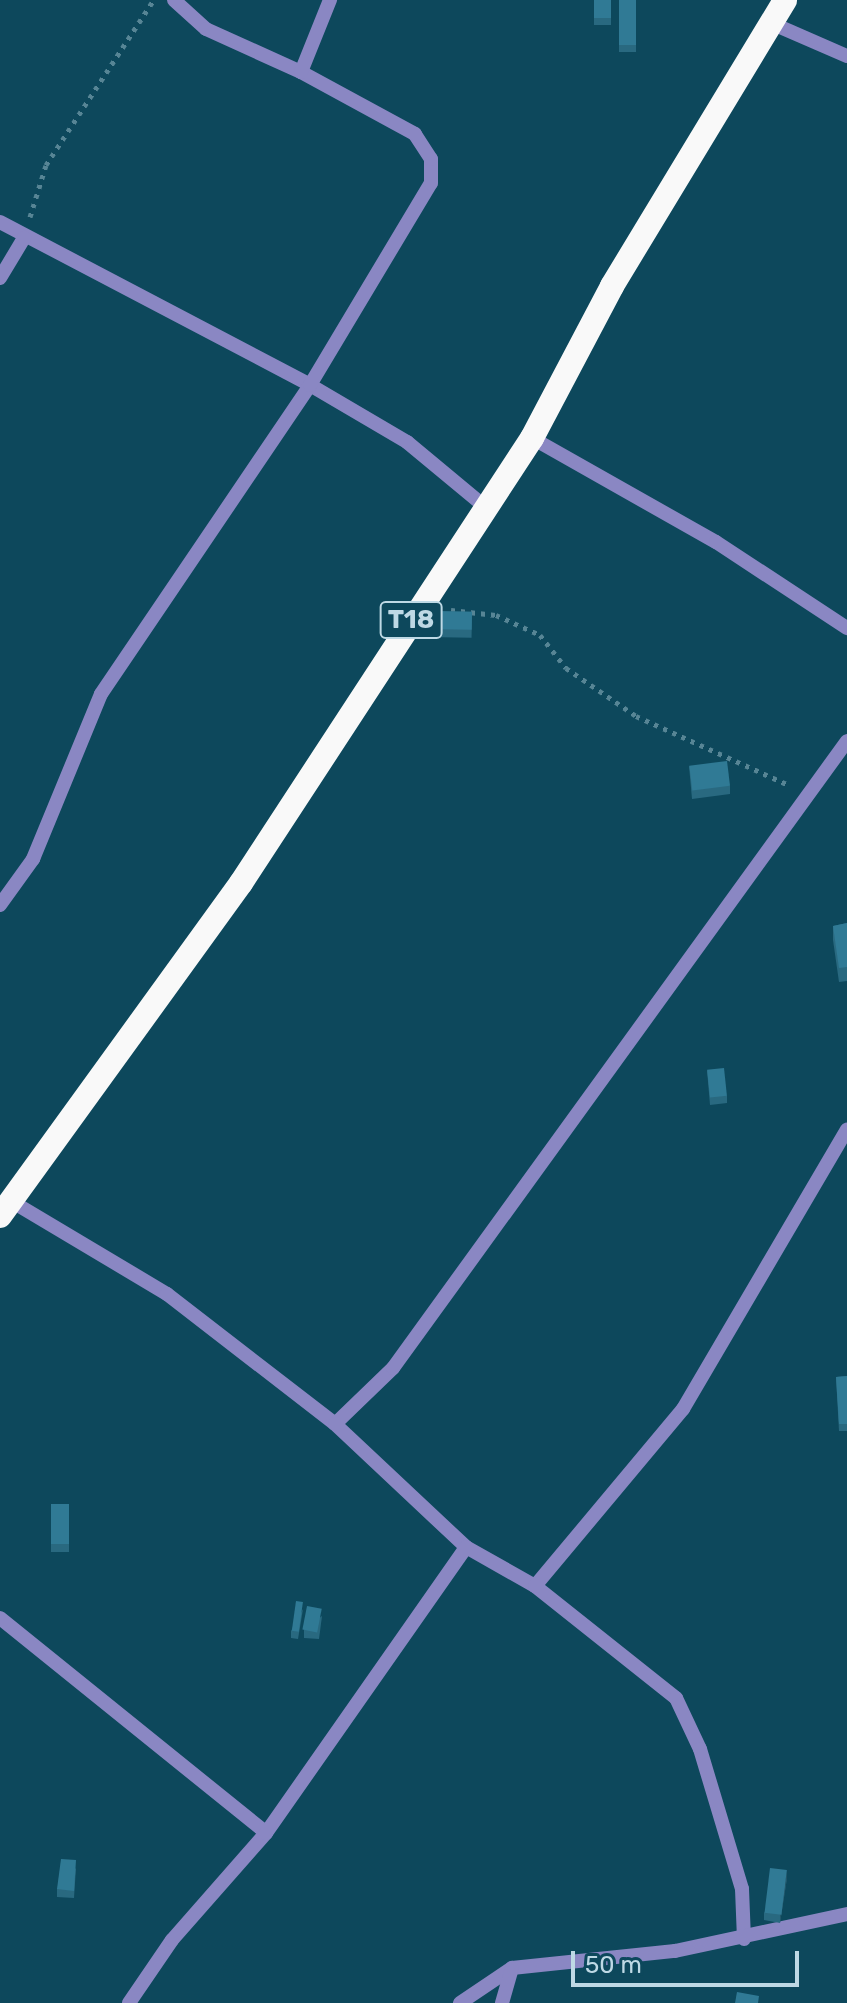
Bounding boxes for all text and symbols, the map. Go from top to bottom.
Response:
road number: T18 [379,598,443,642]
scale bar [575,1935,803,1985]
text: 50 m [585,1951,642,1979]

